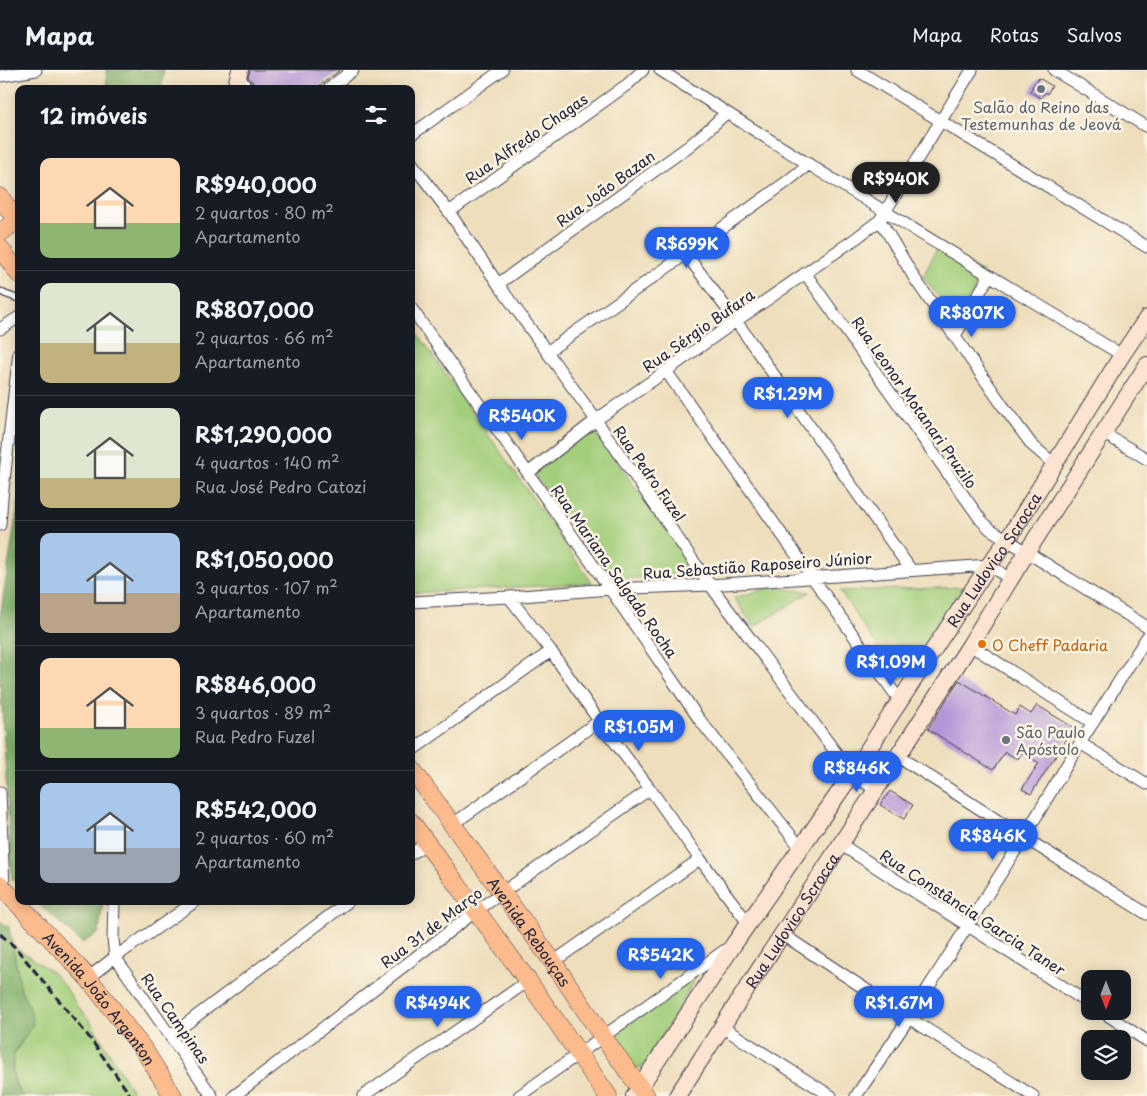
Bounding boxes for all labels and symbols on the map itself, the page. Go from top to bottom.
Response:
marker: Salão do Reino das Testemunhas de Jeová [1035,83,1047,95]
street label: Rua Alfredo Chagas [460,87,592,189]
place label: Salão do Reino das Testemunhas de Jeová [961,95,1122,135]
street label: Rua João Bazan [551,144,659,232]
pin: R$940K [855,162,937,204]
pin: R$699K [646,226,728,269]
street label: Rua Sérgio Bufara [637,282,759,377]
pin: R$807K [931,296,1013,338]
street label: Rua Leonor Motanari Pruzilo [847,311,983,493]
pin: R$1.29M [742,376,834,419]
pin: R$540K [481,398,563,441]
street label: Rua Pedro Fuzel [608,420,692,526]
street label: Rua Mariana Salgado Rocha [546,480,684,663]
street label: Rua Ludovico Scrocca [940,487,1046,631]
street label: Rua Sebastião Raposeiro Júnior [642,546,872,584]
place label: O Cheff Padaria [992,633,1108,656]
marker: O Cheff Padaria [976,638,988,650]
pin: R$1.09M [845,644,937,687]
pin: R$1.05M [593,710,685,752]
place label: São Paulo Apóstolo [1016,720,1085,760]
marker: São Paulo Apóstolo [1000,734,1012,746]
pin: R$846K [816,750,898,793]
pin: R$846K [952,818,1034,861]
street label: Rua Constância Garcia Taner [876,843,1070,981]
street label: Rua Ludovico Scrocca [739,847,844,992]
street label: Avenida Rebouças [483,872,577,991]
street label: Rua 31 de Março [375,881,487,973]
street label: Avenida João Argenton [38,926,162,1069]
pin: R$542K [620,938,702,980]
street label: Rua Campinas [136,968,216,1068]
north arrow [1081,970,1131,1020]
pin: R$494K [397,986,479,1028]
pin: R$1.67M [853,986,945,1028]

